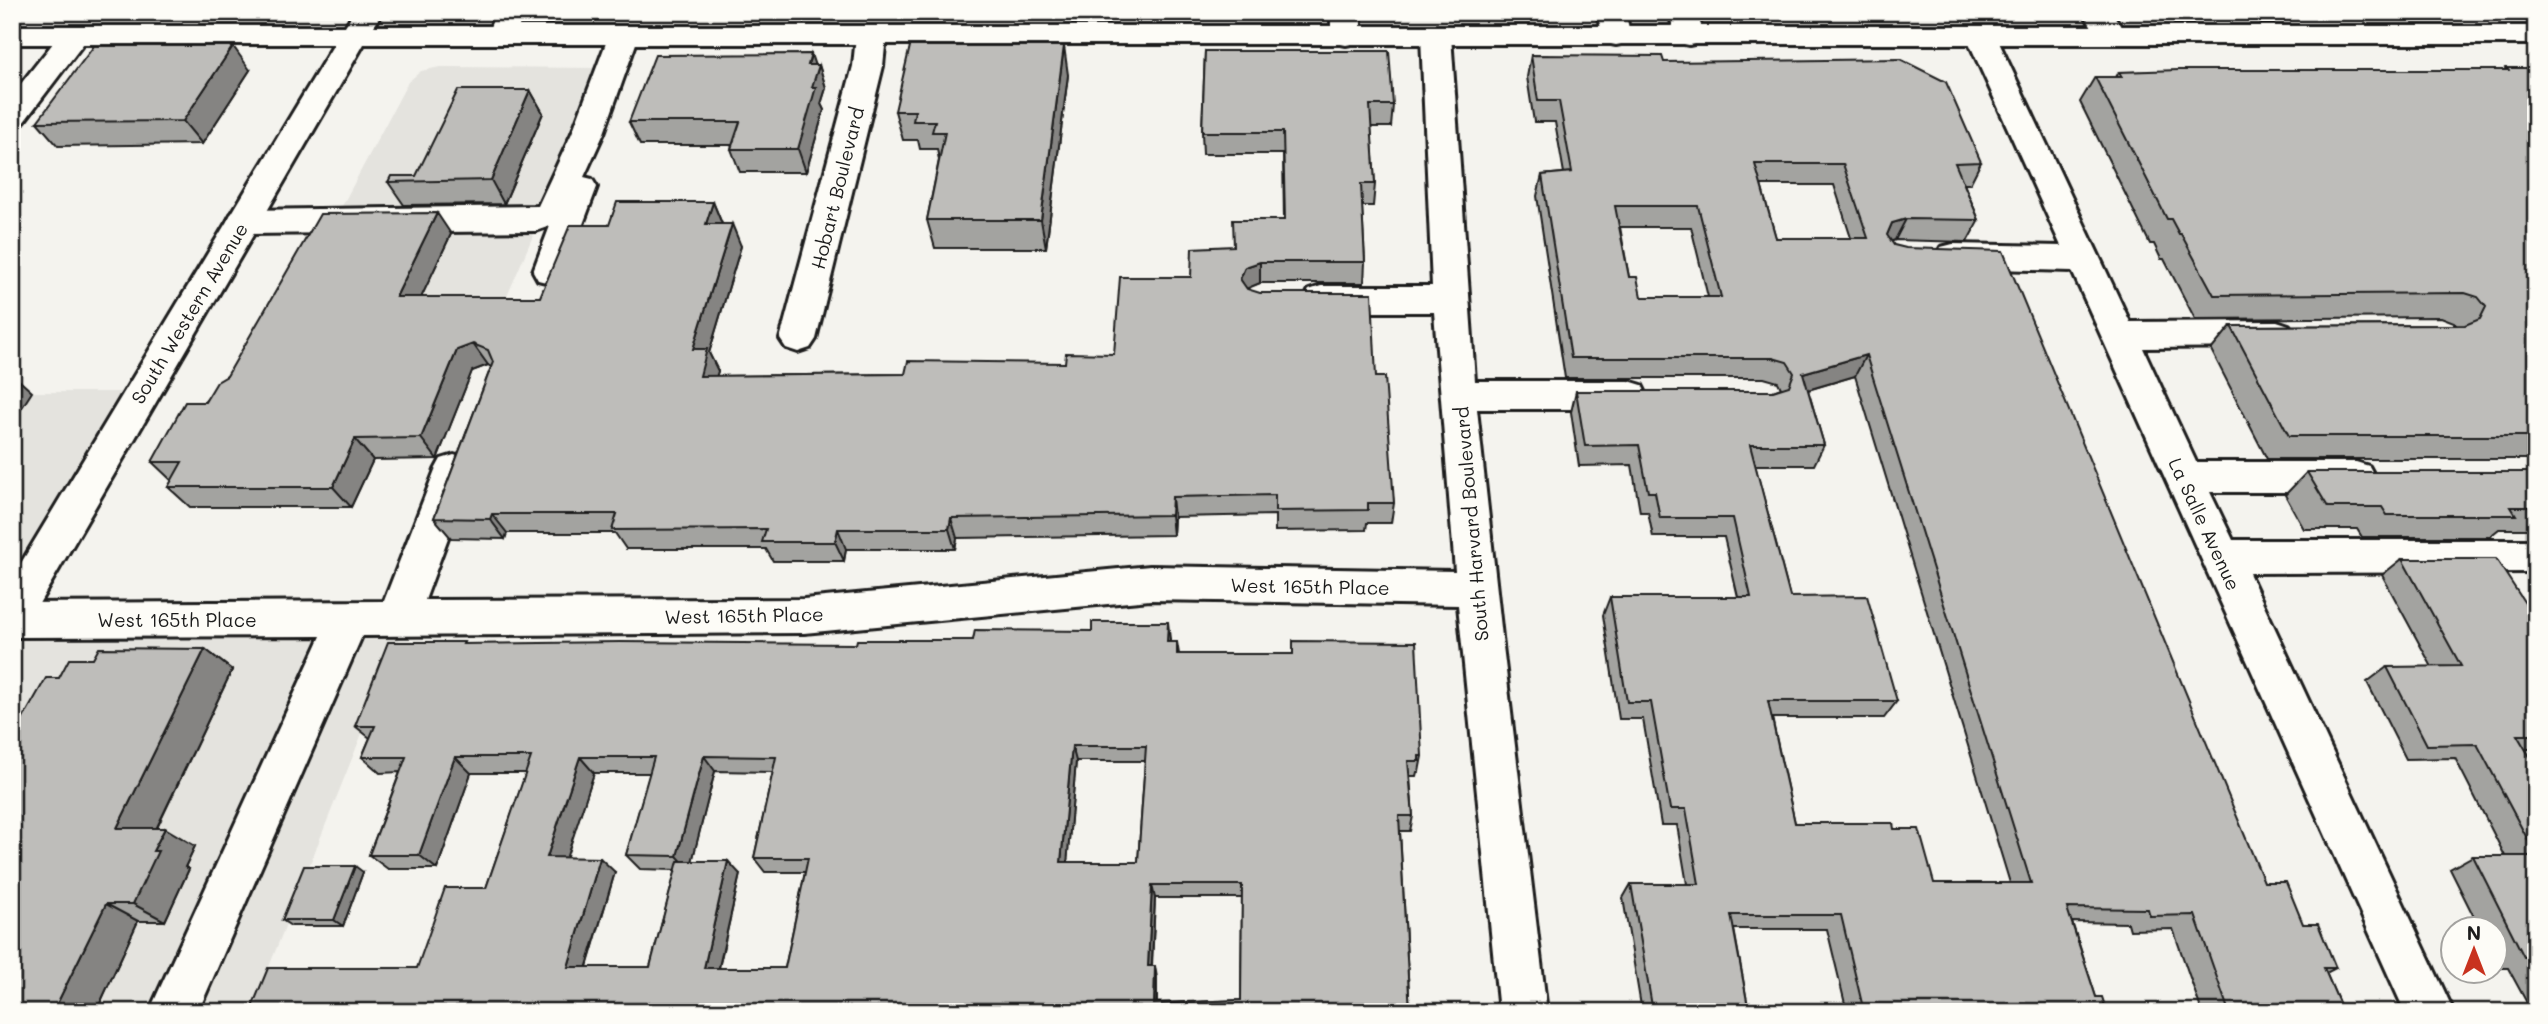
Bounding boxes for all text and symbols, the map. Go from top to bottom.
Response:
street label: Hobart Boulevard [805,104,869,272]
street label: South Western Avenue [125,218,253,408]
street label: South Harvard Boulevard [1448,406,1494,642]
street label: La Salle Avenue [2163,454,2247,594]
street label: West 165th Place [1230,572,1390,600]
street label: West 165th Place [664,601,824,629]
street label: West 165th Place [97,607,257,632]
north arrow [2440,916,2510,986]
text: N [2467,920,2481,945]

